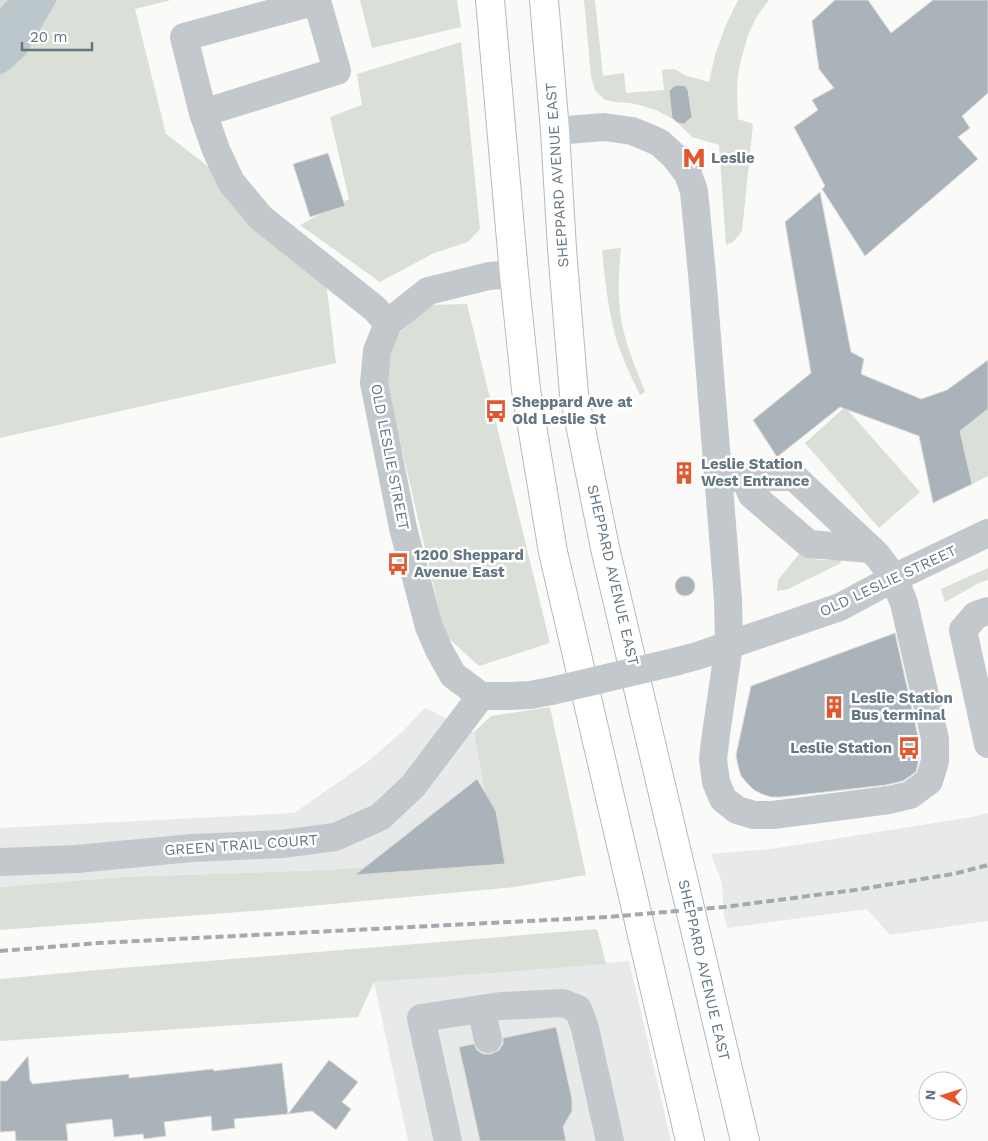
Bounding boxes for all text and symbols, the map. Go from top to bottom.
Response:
scale bar [22,20,92,52]
text: 20 m [30,28,68,46]
street label: SHEPPARD AVENUE EAST [542,82,572,268]
metro station icon: Leslie [681,145,707,171]
place label: Leslie [711,149,755,167]
street label: OLD LESLIE STREET [367,382,413,532]
place label: Sheppard Ave at Old Leslie St [512,393,633,428]
bus stop icon: Sheppard Ave at Old Leslie St [483,398,509,424]
place label: Leslie Station West Entrance [701,455,810,490]
building icon: Leslie Station West Entrance [671,460,697,486]
street label: SHEPPARD AVENUE EAST [583,483,643,667]
street label: OLD LESLIE STREET [817,541,959,621]
place label: 1200 Sheppard Avenue East [414,546,524,581]
bus stop icon: 1200 Sheppard Avenue East [385,551,411,577]
place label: Leslie Station Bus terminal [851,689,953,724]
building icon: Leslie Station Bus terminal [821,694,847,720]
bus stop icon: Leslie Station [896,735,922,761]
place label: Leslie Station [790,739,892,757]
street label: GREEN TRAIL COURT [164,831,318,859]
street label: SHEPPARD AVENUE EAST [674,878,734,1062]
north arrow [918,1071,968,1121]
text: N [922,1089,938,1101]

